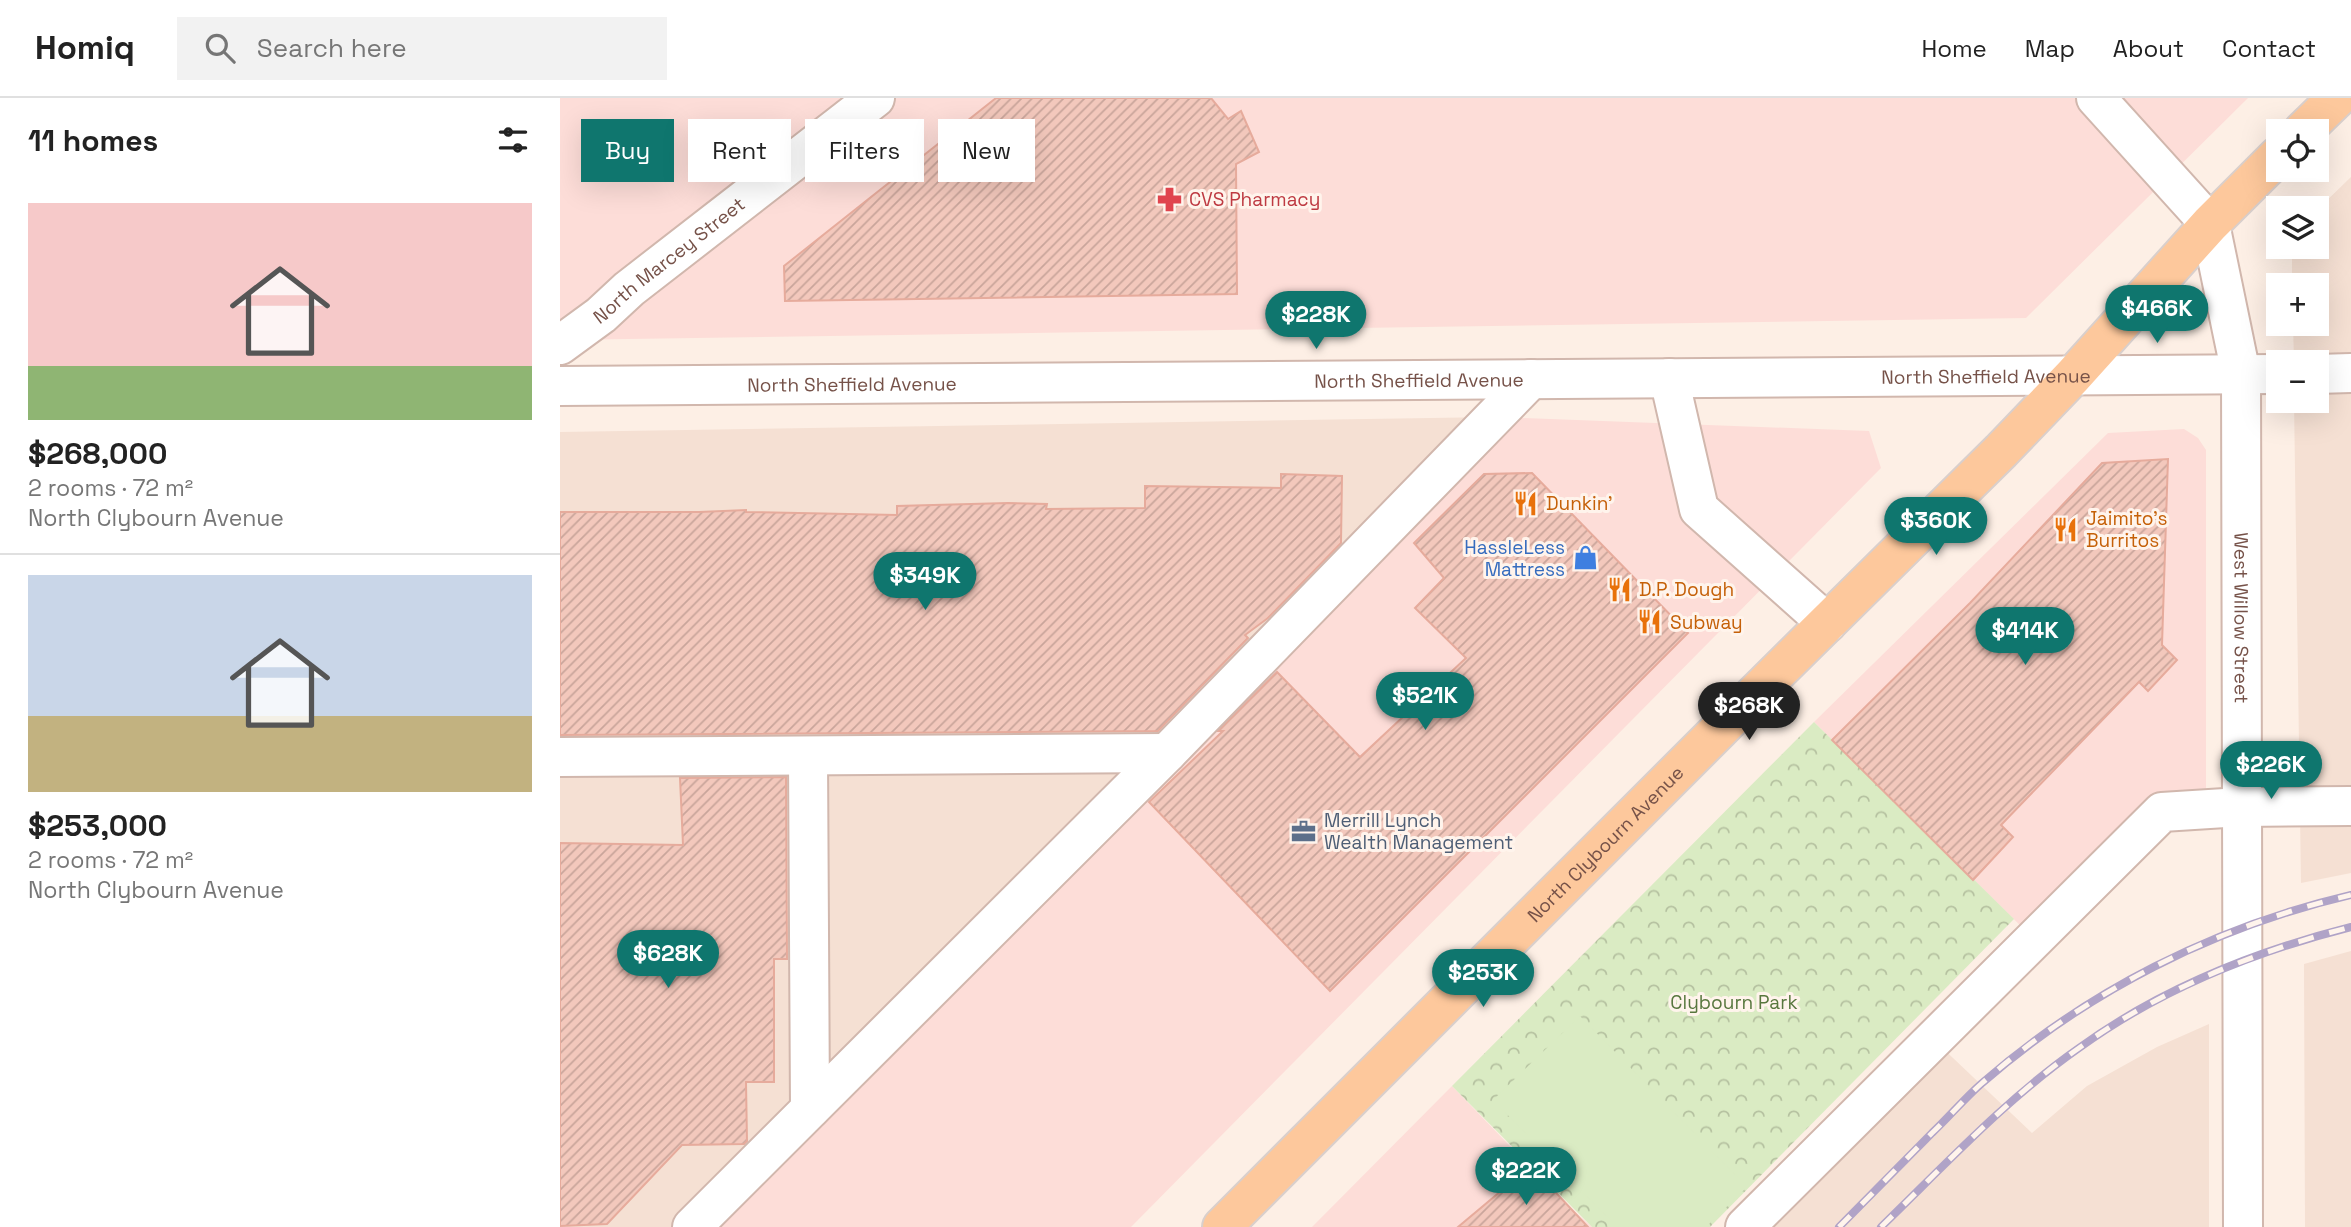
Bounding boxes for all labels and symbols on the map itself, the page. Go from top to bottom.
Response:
pharmacy icon: CVS Pharmacy [1155,185,1183,213]
place label: CVS Pharmacy [1189,187,1320,212]
street label: North Marcey Street [588,191,750,329]
pin: $466K [2108,286,2206,345]
pin: $228K [1267,292,1365,351]
street label: North Sheffield Avenue [1881,363,2091,389]
street label: North Sheffield Avenue [1314,367,1524,393]
street label: North Sheffield Avenue [747,371,957,397]
restaurant icon: Dunkin' [1512,489,1540,517]
place label: Dunkin' [1546,491,1613,516]
pin: $360K [1887,498,1985,557]
place label: Jaimito's Burritos [2086,506,2168,553]
restaurant icon: Jaimito's Burritos [2052,515,2080,543]
street label: West Willow Street [2229,532,2254,704]
place label: HassleLess Mattress [1464,535,1565,582]
shop icon: HassleLess Mattress [1571,544,1599,572]
pin: $349K [876,552,974,612]
restaurant icon: D.P. Dough [1605,575,1633,603]
place label: D.P. Dough [1639,577,1734,602]
restaurant icon: Subway [1636,608,1664,636]
pin: $414K [1976,608,2074,667]
place label: Subway [1670,610,1743,635]
pin: $521K [1376,672,1474,732]
pin: $268K [1700,682,1798,742]
pin: $226K [2222,742,2320,801]
street label: North Clybourn Avenue [1522,760,1689,927]
place label: Merrill Lynch Wealth Management [1324,808,1513,855]
office icon: Merrill Lynch Wealth Management [1290,817,1318,845]
pin: $628K [619,930,717,990]
pin: $253K [1434,950,1532,1009]
park label: Clybourn Park [1670,990,1798,1015]
pin: $222K [1477,1148,1575,1207]

